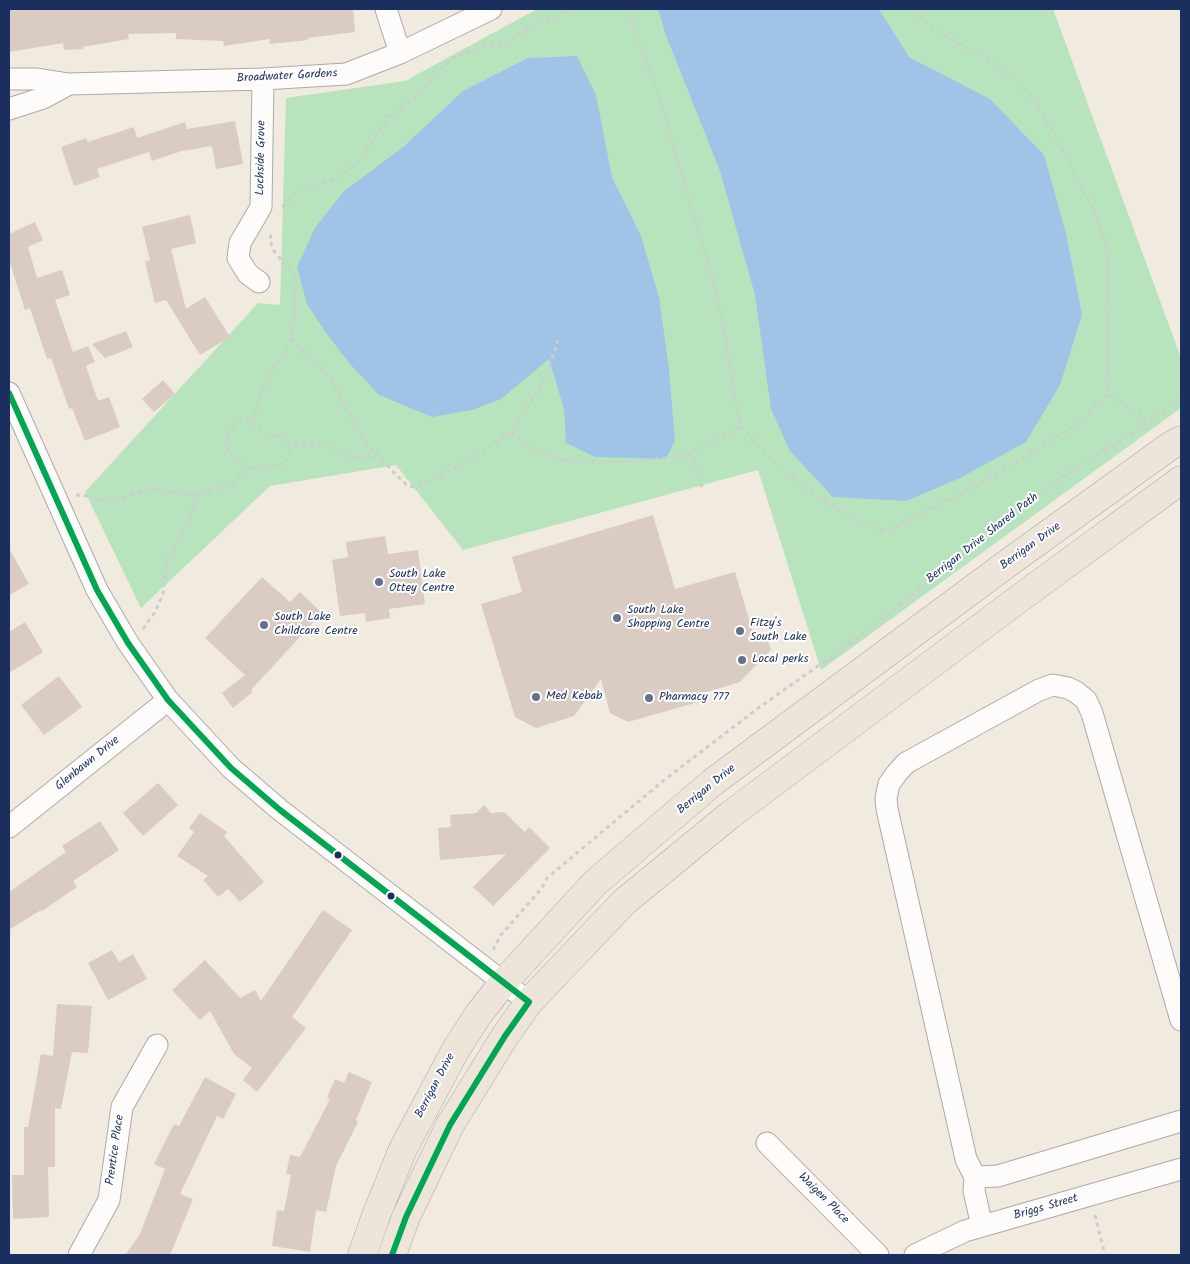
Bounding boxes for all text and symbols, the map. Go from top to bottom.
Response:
street label: Broadwater Gardens [236,67,338,87]
street label: Lochside Grove [254,120,270,196]
street label: Berrigan Drive Shared Path [924,491,1042,587]
street label: Berrigan Drive [998,520,1064,574]
place label: South Lake Ottey Centre [389,568,454,596]
marker: South Lake Ottey Centre [373,576,385,588]
place label: South Lake Shopping Centre [627,604,709,632]
place label: South Lake Childcare Centre [274,611,358,639]
marker: South Lake Shopping Centre [611,612,623,624]
place label: Fitzy's South Lake [750,617,807,645]
marker: South Lake Childcare Centre [258,619,270,631]
marker: Fitzy's South Lake [734,625,746,637]
place label: Local perks [752,653,809,667]
marker: Local perks [736,654,748,666]
place label: Med Kebab [546,690,602,704]
marker: Med Kebab [530,691,542,703]
place label: Pharmacy 777 [659,691,729,705]
marker: Pharmacy 777 [643,692,655,704]
street label: Glenbawn Drive [53,734,123,794]
street label: Berrigan Drive [675,762,739,818]
unlabelled marker [333,850,343,860]
unlabelled marker [386,891,396,901]
street label: Berrigan Drive [413,1051,459,1121]
street label: Prentice Place [104,1114,128,1186]
street label: Waigen Place [795,1171,851,1227]
street label: Briggs Street [1012,1192,1080,1224]

